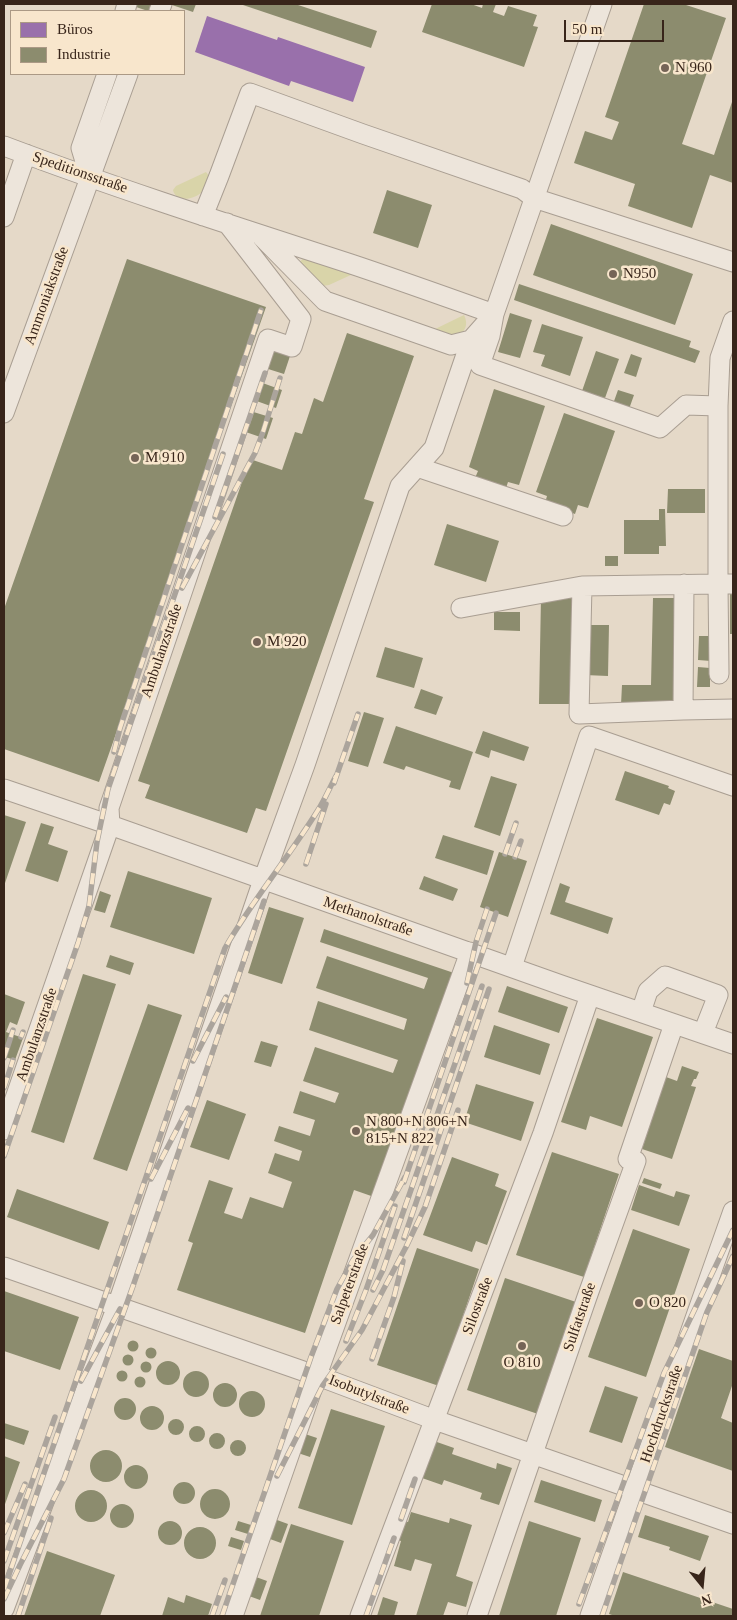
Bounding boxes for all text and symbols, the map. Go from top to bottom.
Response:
legend [10,10,185,75]
scale bar [567,10,667,42]
text: Büros [57,21,93,37]
text: 50 m [572,21,602,37]
text: Industrie [57,46,110,62]
place label: N 960 [675,59,712,77]
marker: N 960 [659,62,671,74]
street label: Speditionsstraße [30,148,130,198]
street label: Ammoniakstraße [21,244,73,348]
place label: N950 [623,265,656,283]
marker: N950 [607,268,619,280]
place label: M 910 [145,449,185,467]
marker: M 910 [129,452,141,464]
street label: Ambulanzstraße [137,602,187,700]
place label: M 920 [267,633,307,651]
marker: M 920 [251,636,263,648]
street label: Methanolstraße [321,893,415,941]
street label: Ambulanzstraße [12,986,62,1084]
place label: N 800+N 806+N 815+N 822 [366,1113,468,1148]
marker: N 800+N 806+N 815+N 822 [350,1125,362,1137]
street label: Salpeterstraße [327,1241,373,1327]
street label: Silostraße [459,1275,497,1337]
street label: Sulfatstraße [560,1280,600,1354]
place label: O 820 [649,1294,686,1312]
marker: O 820 [633,1297,645,1309]
marker: O 810 [516,1340,528,1352]
place label: O 810 [503,1354,541,1372]
street label: Hochdruckstraße [637,1363,687,1465]
street label: Isobutylstraße [326,1371,412,1419]
north arrow [677,1560,727,1610]
text: N [699,1591,714,1608]

